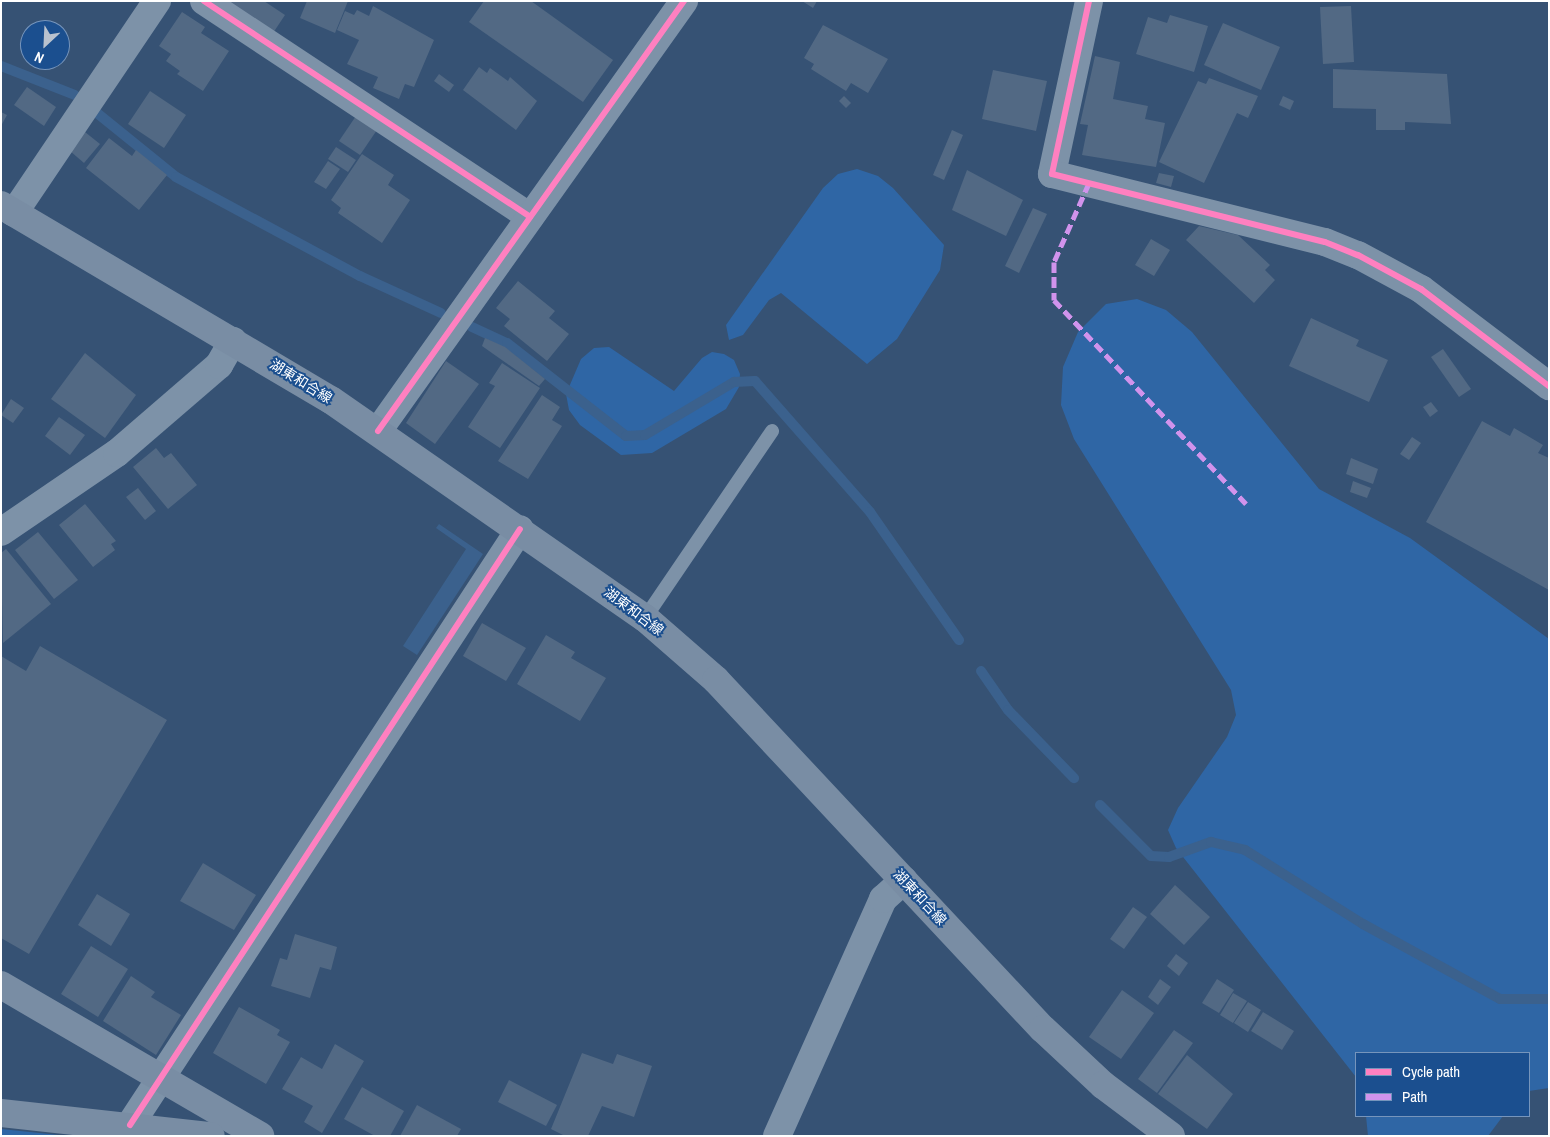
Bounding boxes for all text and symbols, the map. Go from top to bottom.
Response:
north arrow [20,20,70,70]
text: N [32,48,47,68]
street label: 湖東和合線 [267,355,335,407]
street label: 湖東和合線 [601,583,667,639]
street label: 湖東和合線 [890,866,950,928]
legend [1355,1052,1530,1117]
text: Cycle path [1402,1061,1460,1082]
text: Path [1402,1086,1427,1107]

